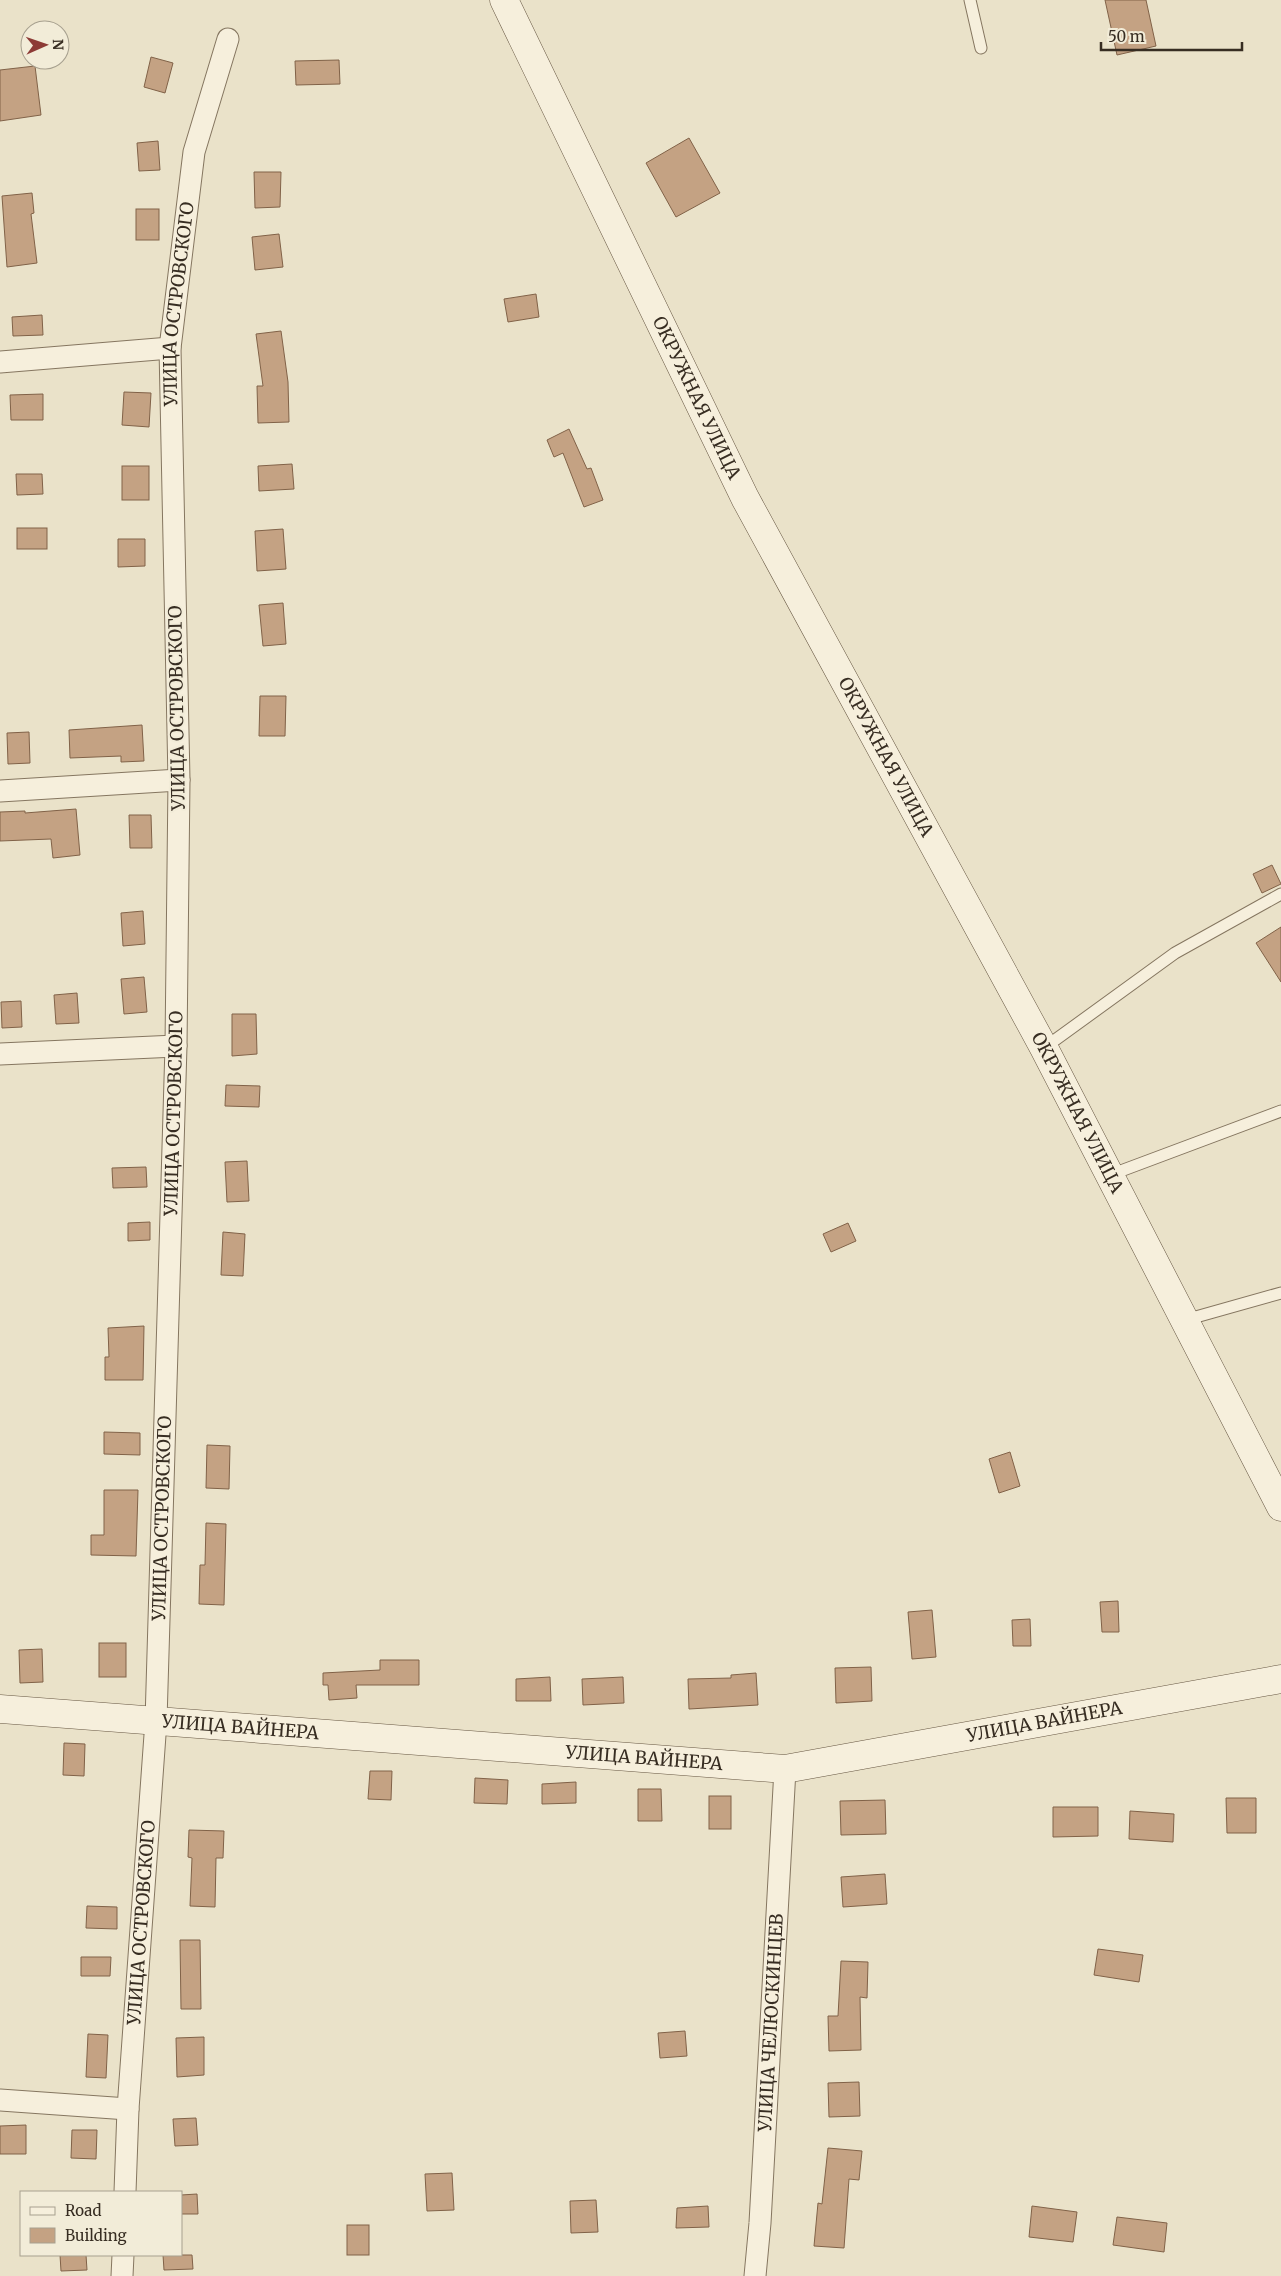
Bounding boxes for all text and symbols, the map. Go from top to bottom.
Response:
north arrow [20,20,70,70]
scale bar [1101,20,1242,52]
text: 50 m [1108,27,1145,46]
text: N [49,39,67,50]
street label: УЛИЦА ОСТРОВСКОГО [157,200,199,407]
street label: ОКРУЖНАЯ УЛИЦА [648,312,746,483]
street label: УЛИЦА ОСТРОВСКОГО [163,605,190,812]
street label: ОКРУЖНАЯ УЛИЦА [834,673,939,841]
street label: УЛИЦА ОСТРОВСКОГО [159,1011,187,1217]
street label: ОКРУЖНАЯ УЛИЦА [1027,1028,1129,1197]
street label: УЛИЦА ОСТРОВСКОГО [147,1415,176,1622]
street label: УЛИЦА ВАЙНЕРА [964,1696,1124,1747]
street label: УЛИЦА ВАЙНЕРА [160,1709,320,1744]
street label: УЛИЦА ВАЙНЕРА [564,1740,724,1775]
street label: УЛИЦА ОСТРОВСКОГО [122,1819,160,2027]
street label: УЛИЦА ЧЕЛЮСКИНЦЕВ [753,1913,788,2133]
legend [20,2191,182,2256]
text: Road [65,2201,101,2220]
text: Building [65,2226,127,2245]

